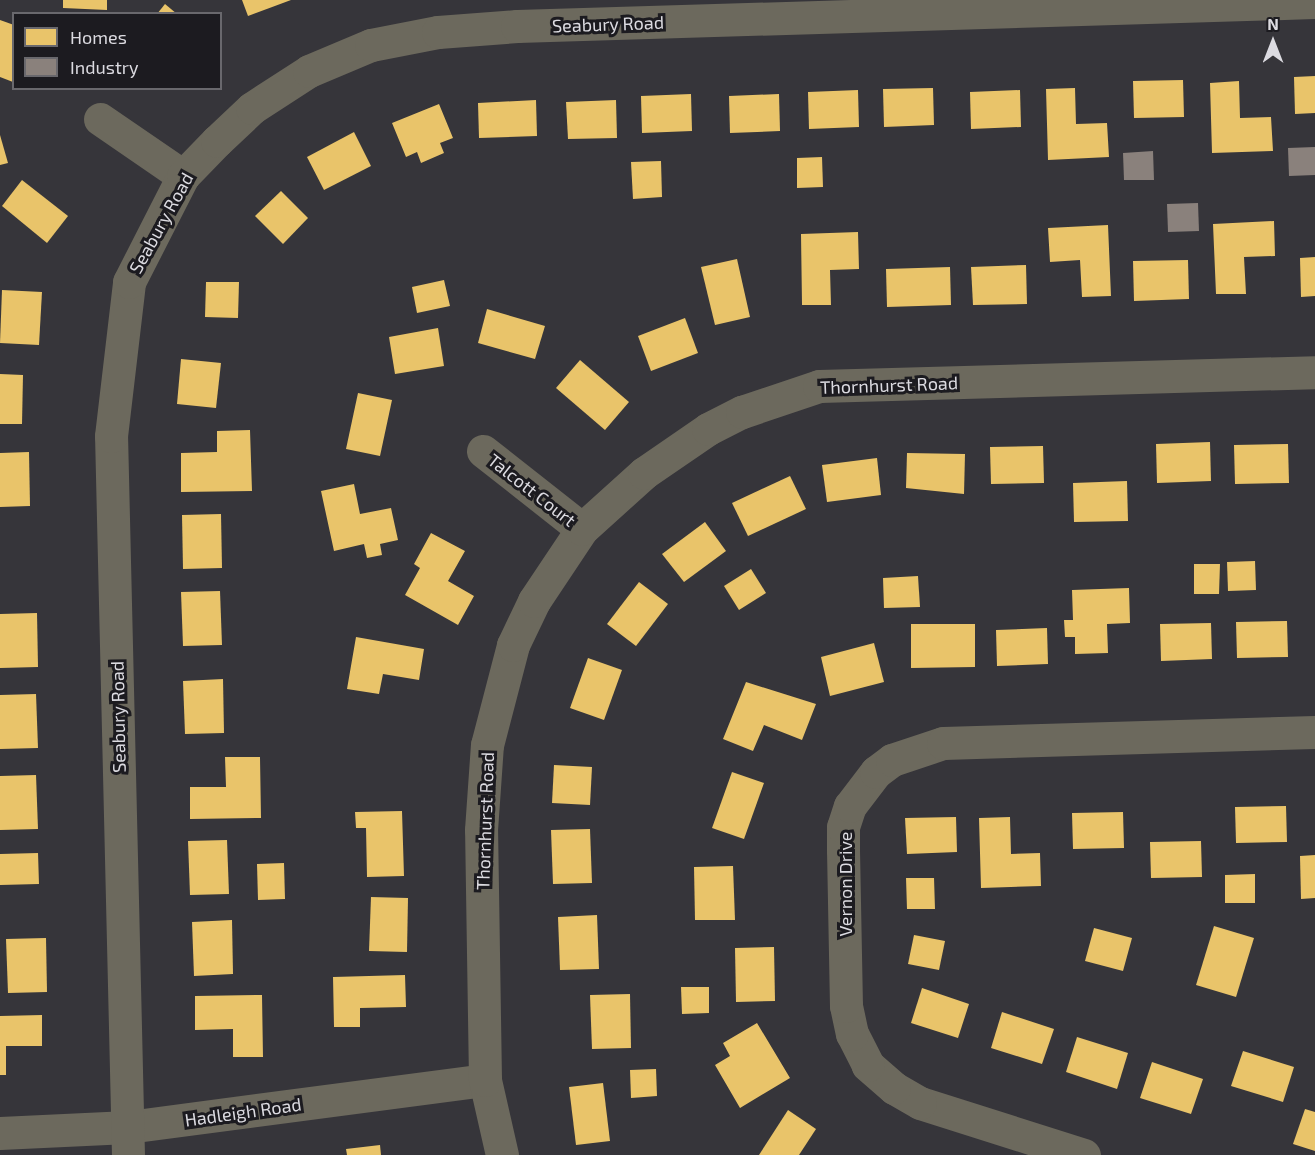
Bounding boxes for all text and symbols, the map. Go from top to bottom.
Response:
street label: Seabury Road [551,11,665,37]
legend [12,12,222,90]
north arrow [1243,12,1303,72]
text: N [1267,14,1279,33]
text: Homes [70,26,127,48]
text: Industry [70,56,139,78]
street label: Seabury Road [124,169,198,277]
street label: Thornhurst Road [820,372,958,398]
street label: Talcott Court [484,449,580,531]
street label: Seabury Road [106,661,130,773]
street label: Thornhurst Road [472,752,498,890]
street label: Vernon Drive [834,831,856,937]
street label: Hadleigh Road [183,1093,303,1131]

